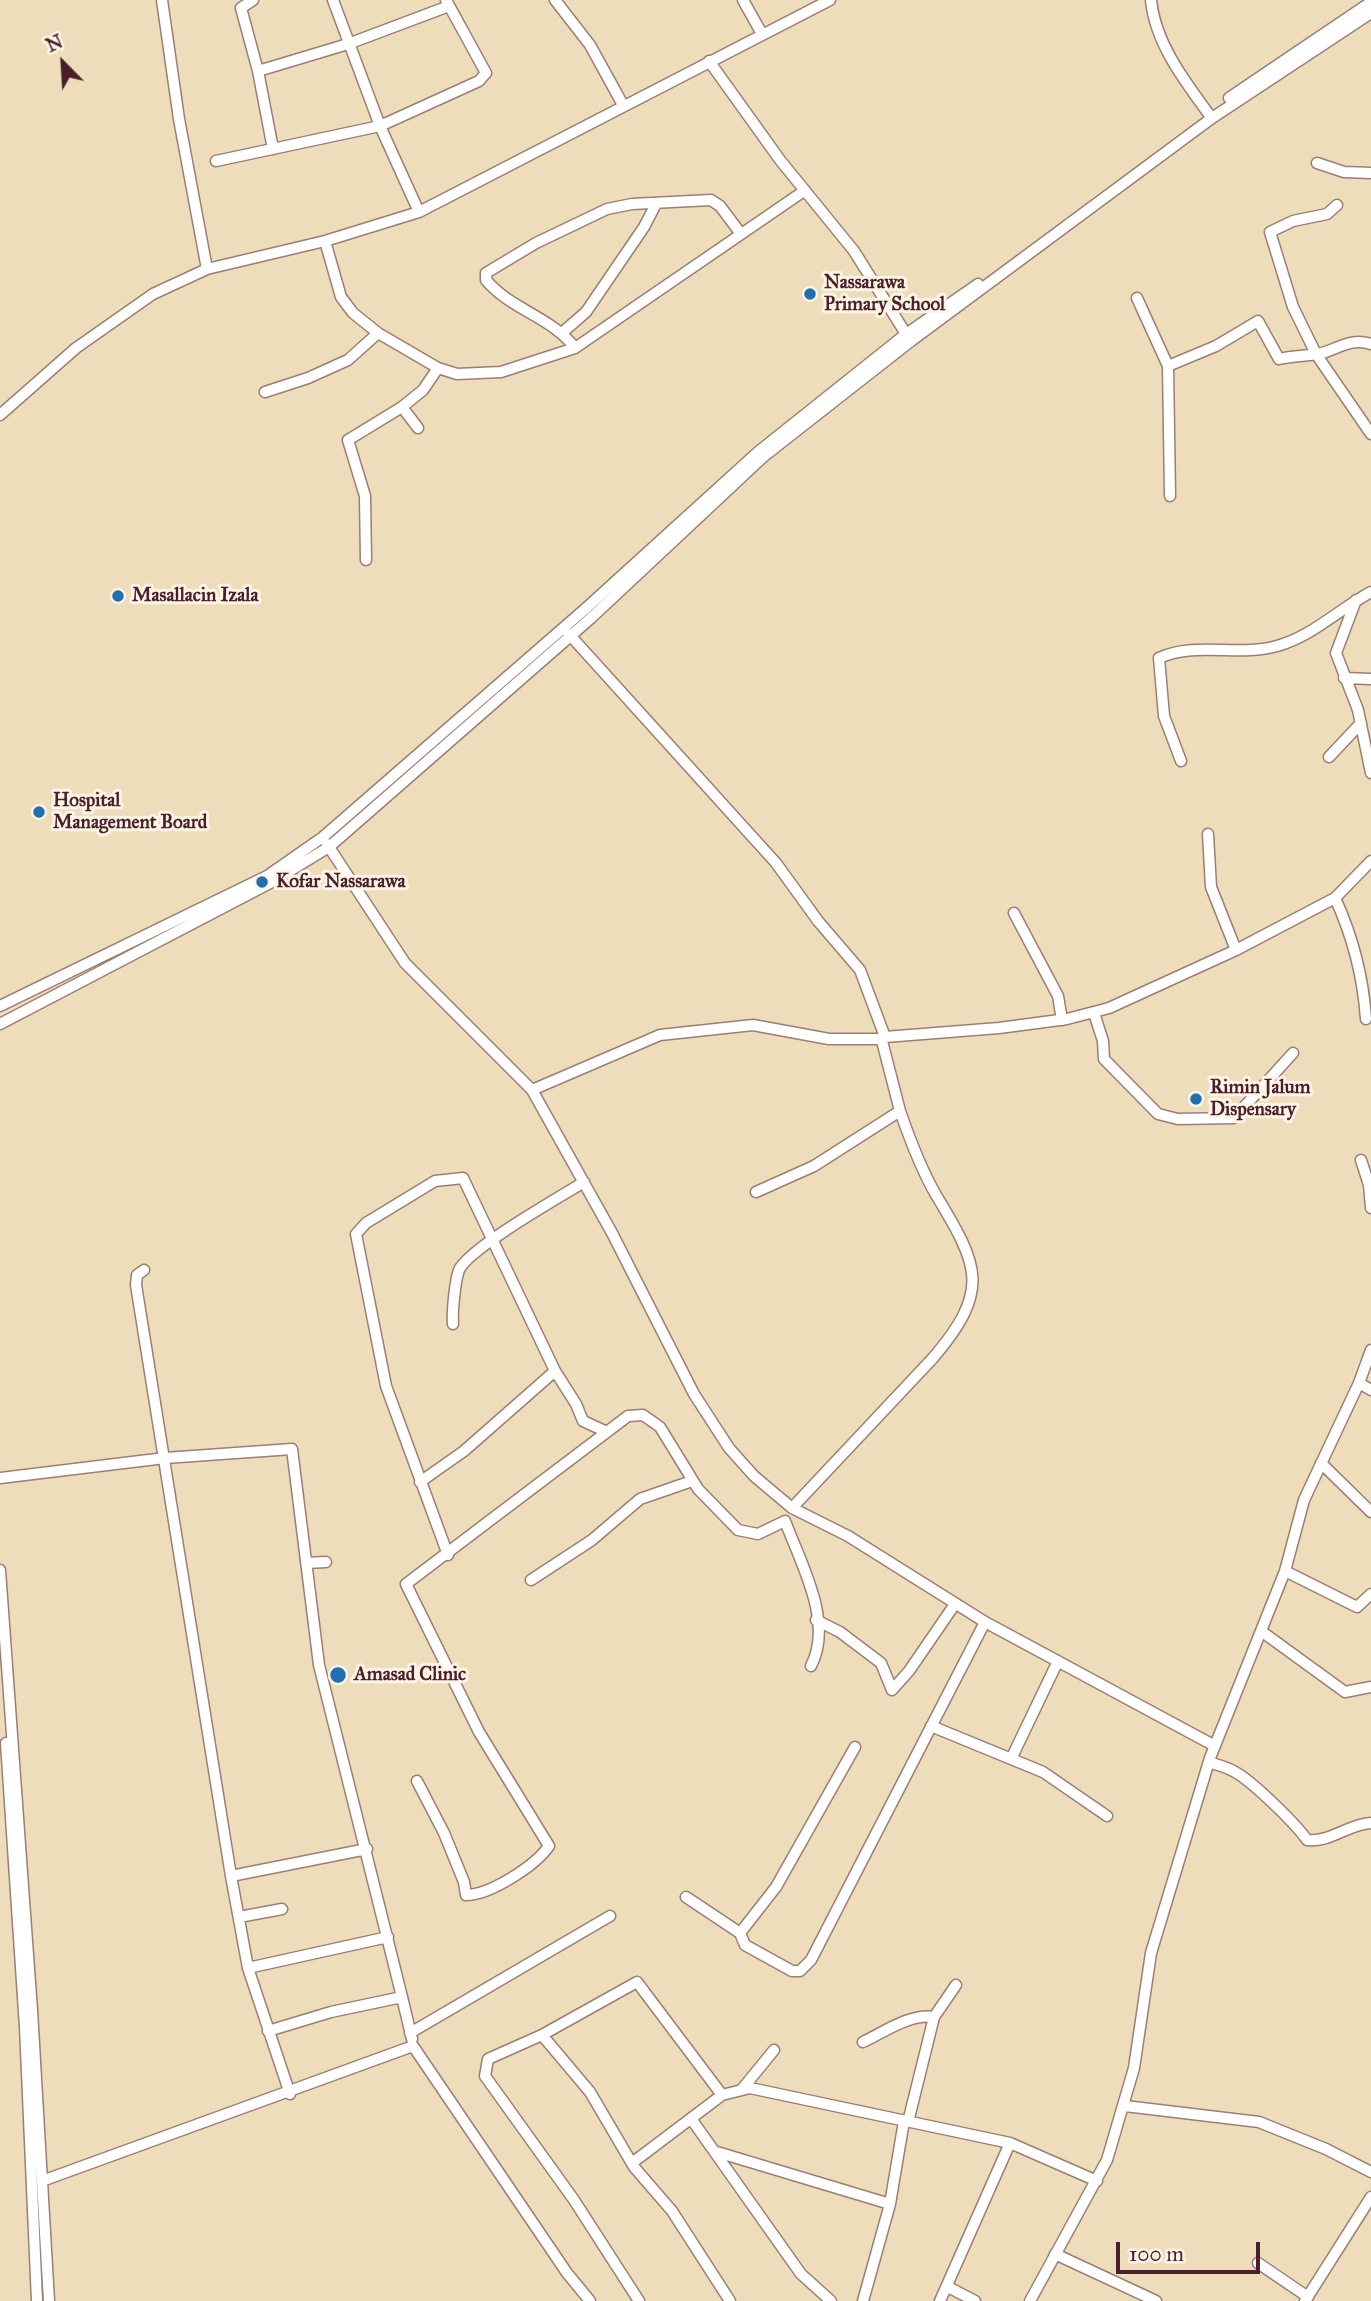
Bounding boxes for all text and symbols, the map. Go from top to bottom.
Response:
north arrow [28,28,98,98]
text: N [42,30,66,57]
place label: Nassarawa Primary School [824,272,945,316]
marker: Nassarawa Primary School [802,286,818,302]
place label: Masallacin Izala [132,585,258,607]
marker: Masallacin Izala [110,588,126,604]
place label: Hospital Management Board [53,790,207,834]
marker: Hospital Management Board [31,804,47,820]
place label: Kofar Nassarawa [276,871,406,893]
marker: Kofar Nassarawa [254,874,270,890]
place label: Rimin Jalum Dispensary [1210,1077,1311,1121]
marker: Rimin Jalum Dispensary [1188,1091,1204,1107]
place label: Amasad Clinic [354,1664,466,1686]
marker: Amasad Clinic [328,1665,348,1685]
scale bar [1119,2228,1262,2272]
text: 100 m [1129,2241,1184,2267]

